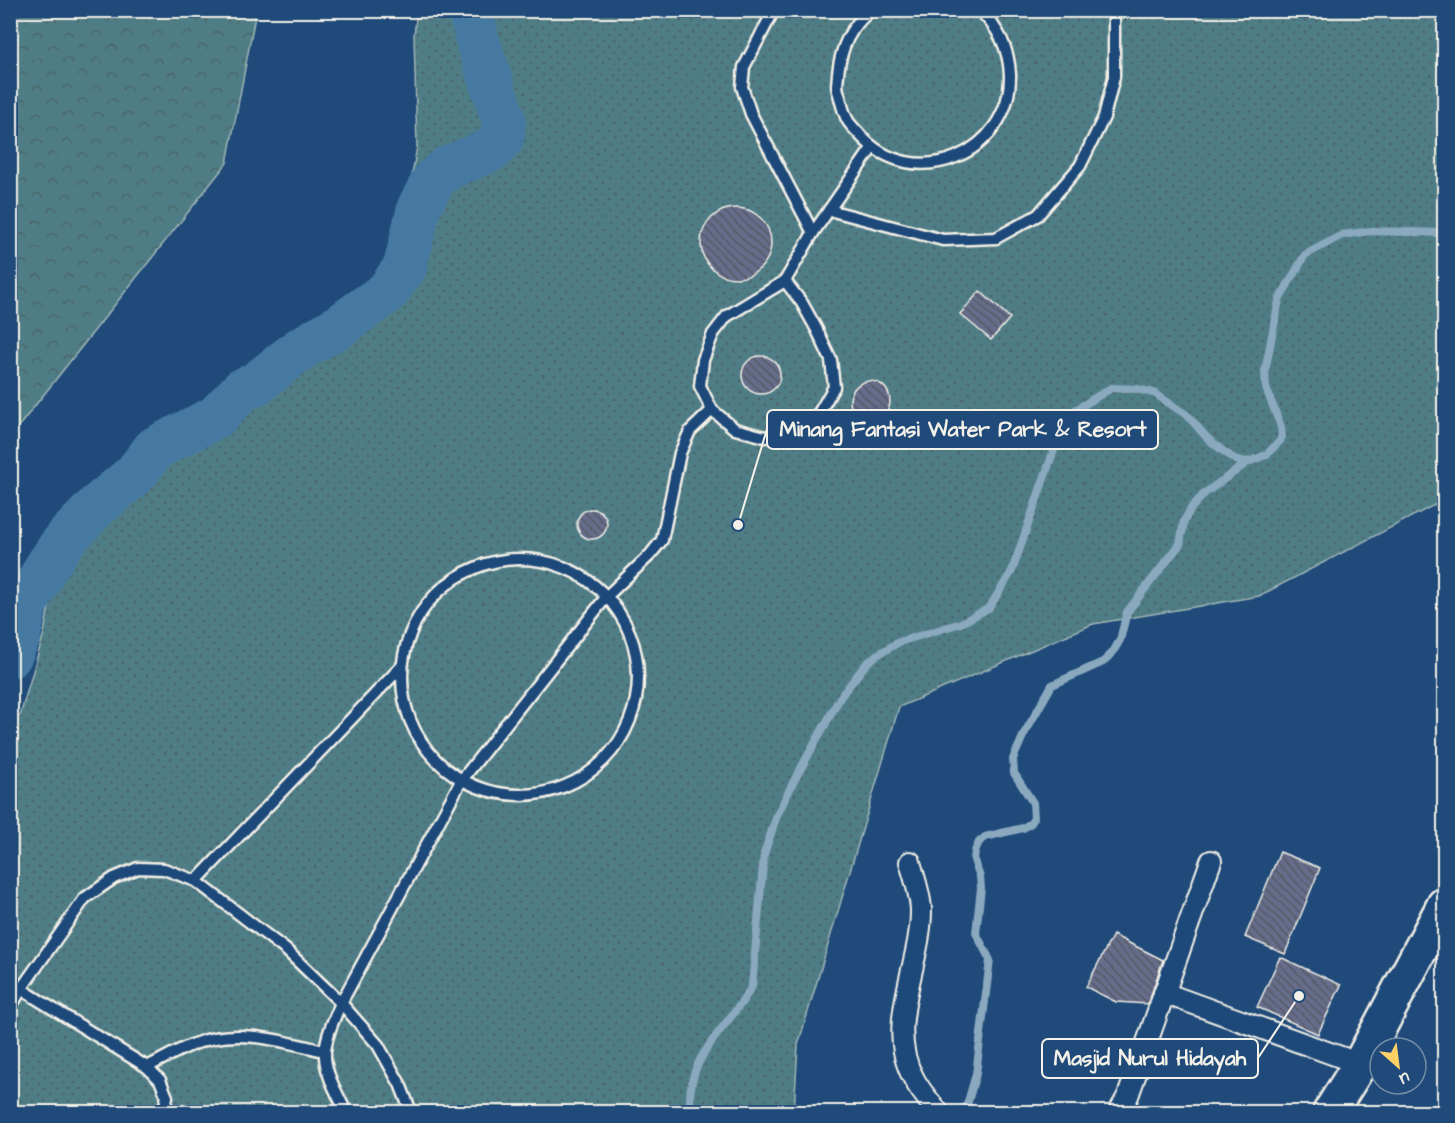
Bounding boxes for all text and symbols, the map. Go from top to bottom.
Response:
callout: Minang Fantasi Water Park & Resort [767,410,1158,449]
text: Minang Fantasi Water Park & Resort [780,415,1147,446]
north arrow [1368,1036,1428,1096]
callout: Masjid Nurul Hidayah [1042,1039,1258,1078]
text: Masjid Nurul Hidayah [1054,1044,1247,1076]
text: U [1395,1067,1414,1090]

